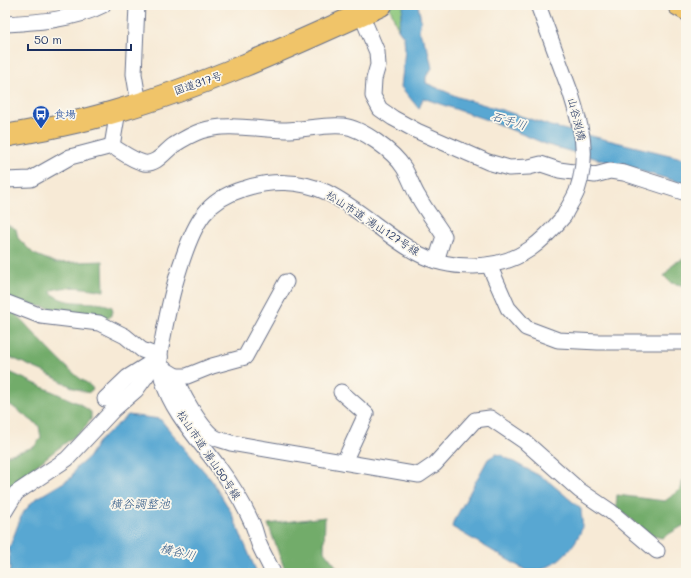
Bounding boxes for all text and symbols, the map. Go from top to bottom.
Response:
scale bar [28,26,131,52]
text: 50 m [34,31,62,47]
street label: 国道317号 [172,67,224,98]
street label: 山谷渕橋 [565,96,590,142]
bus stop icon: 食場 [31,104,51,129]
place label: 食場 [54,106,76,121]
water label: 石手川 [490,107,529,133]
street label: 松山市道 湯山127号線 [324,187,423,258]
street label: 松山市道 湯山50号線 [174,407,245,502]
water label: 横谷調整池 [110,495,171,511]
water label: 横谷川 [159,539,198,563]

